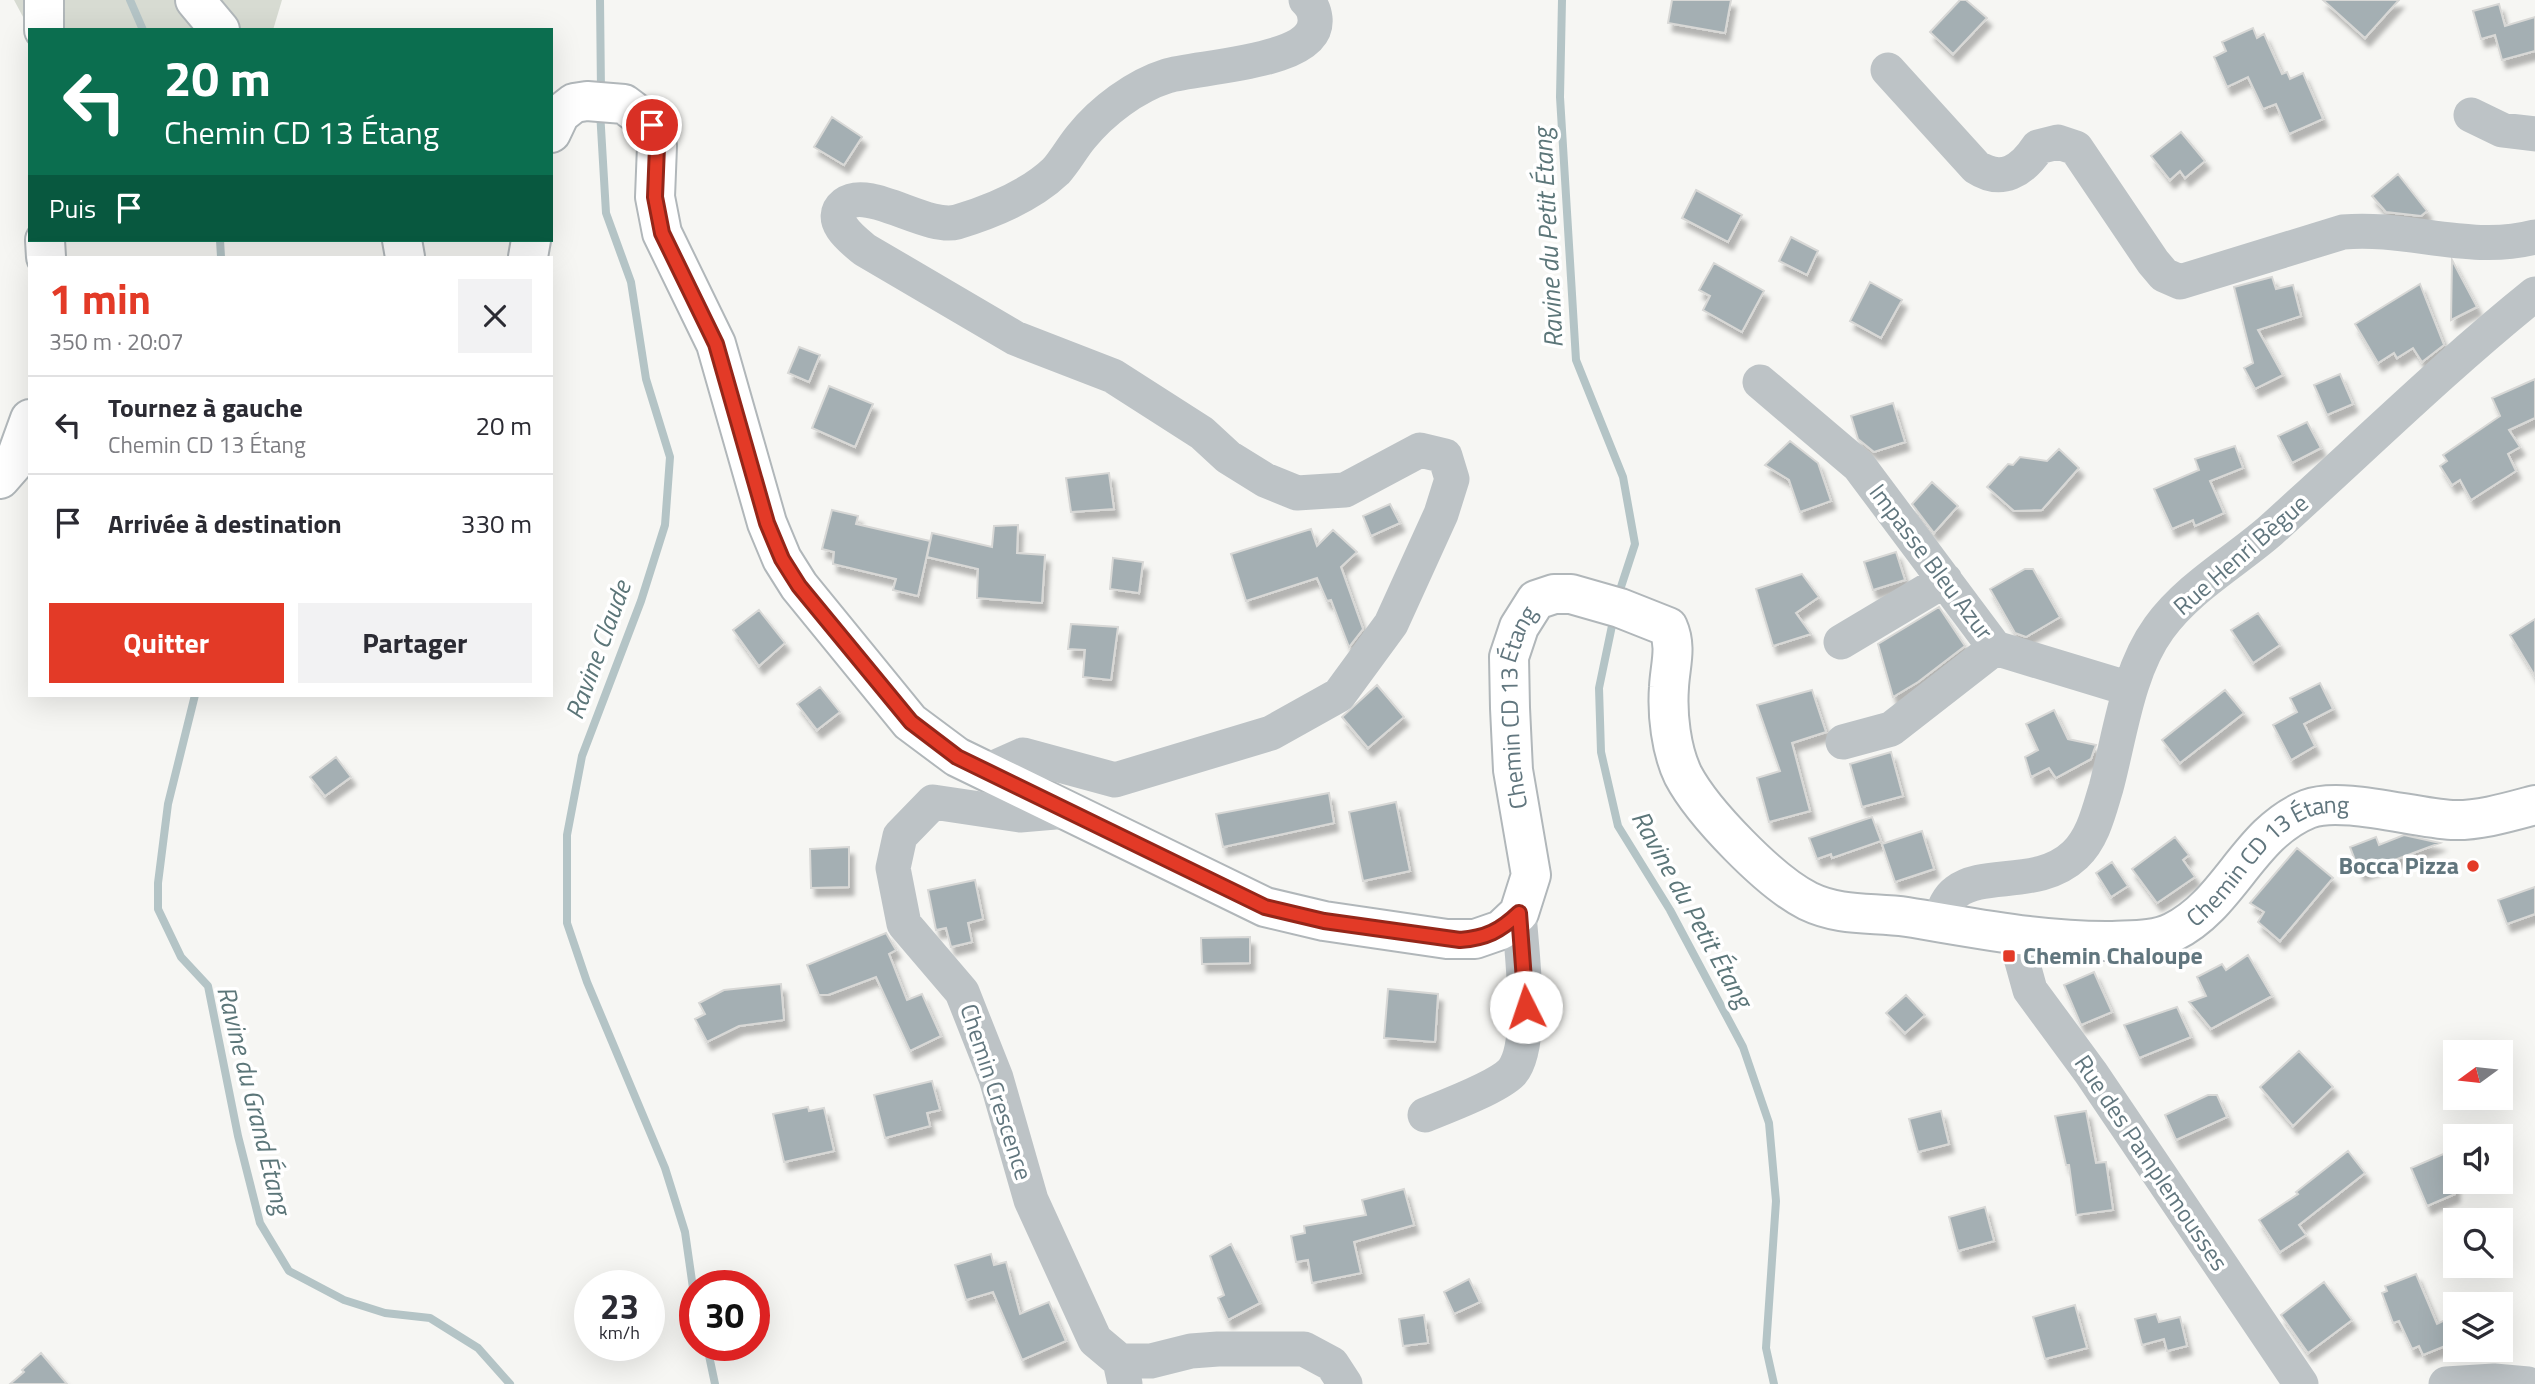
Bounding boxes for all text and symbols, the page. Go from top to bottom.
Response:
text: 20 m [164,40,271,115]
icon: left [49,56,140,147]
pin [622,95,682,155]
icon: arrive [633,106,671,144]
text: Chemin CD 13 Étang [164,108,439,156]
water label: Ravine du Petit Étang [1522,124,1573,349]
text: Puis [49,189,96,228]
icon: arrive [110,189,148,227]
text: 1 min [49,266,151,330]
button: close [458,279,532,353]
text: 350 m · 20:07 [49,324,184,359]
text: Tournez à gauche [108,388,303,427]
icon: left [49,406,87,444]
text: 20 m [475,406,532,445]
text: Chemin CD 13 Étang [108,427,306,462]
street label: Impasse Bleu Azur [1861,476,2002,647]
street label: Rue Henri Bègue [2165,485,2316,623]
icon: arrive [49,504,87,542]
text: Arrivée à destination [108,504,342,543]
text: 330 m [461,504,532,543]
water label: Ravine Claude [554,573,641,725]
street label: Chemin CD 13 Étang [1489,598,1545,812]
button: Quitter [49,603,284,683]
button: Partager [298,603,532,683]
street label: Chemin CD 13 Étang [2178,786,2350,935]
water label: Ravine du Petit Étang [1622,803,1764,1017]
place label: Bocca Pizza [2338,847,2459,883]
marker: Bocca Pizza [2465,858,2481,874]
place label: Chemin Chaloupe [2023,937,2203,973]
marker: Chemin Chaloupe [2001,948,2017,964]
position arrow [1489,970,1563,1044]
water label: Ravine du Grand Étang [207,982,302,1221]
street label: Chemin Crescence [951,999,1042,1185]
north arrow [2443,1040,2513,1110]
map controls [2443,1040,2513,1362]
street label: Rue des Pamplemousses [2066,1047,2238,1278]
button: sound [2443,1124,2513,1194]
button: search [2443,1208,2513,1278]
speed limit sign: 30 [679,1270,770,1361]
text: 23 [600,1279,639,1333]
button: layers [2443,1292,2513,1362]
text: km/h [599,1319,640,1346]

